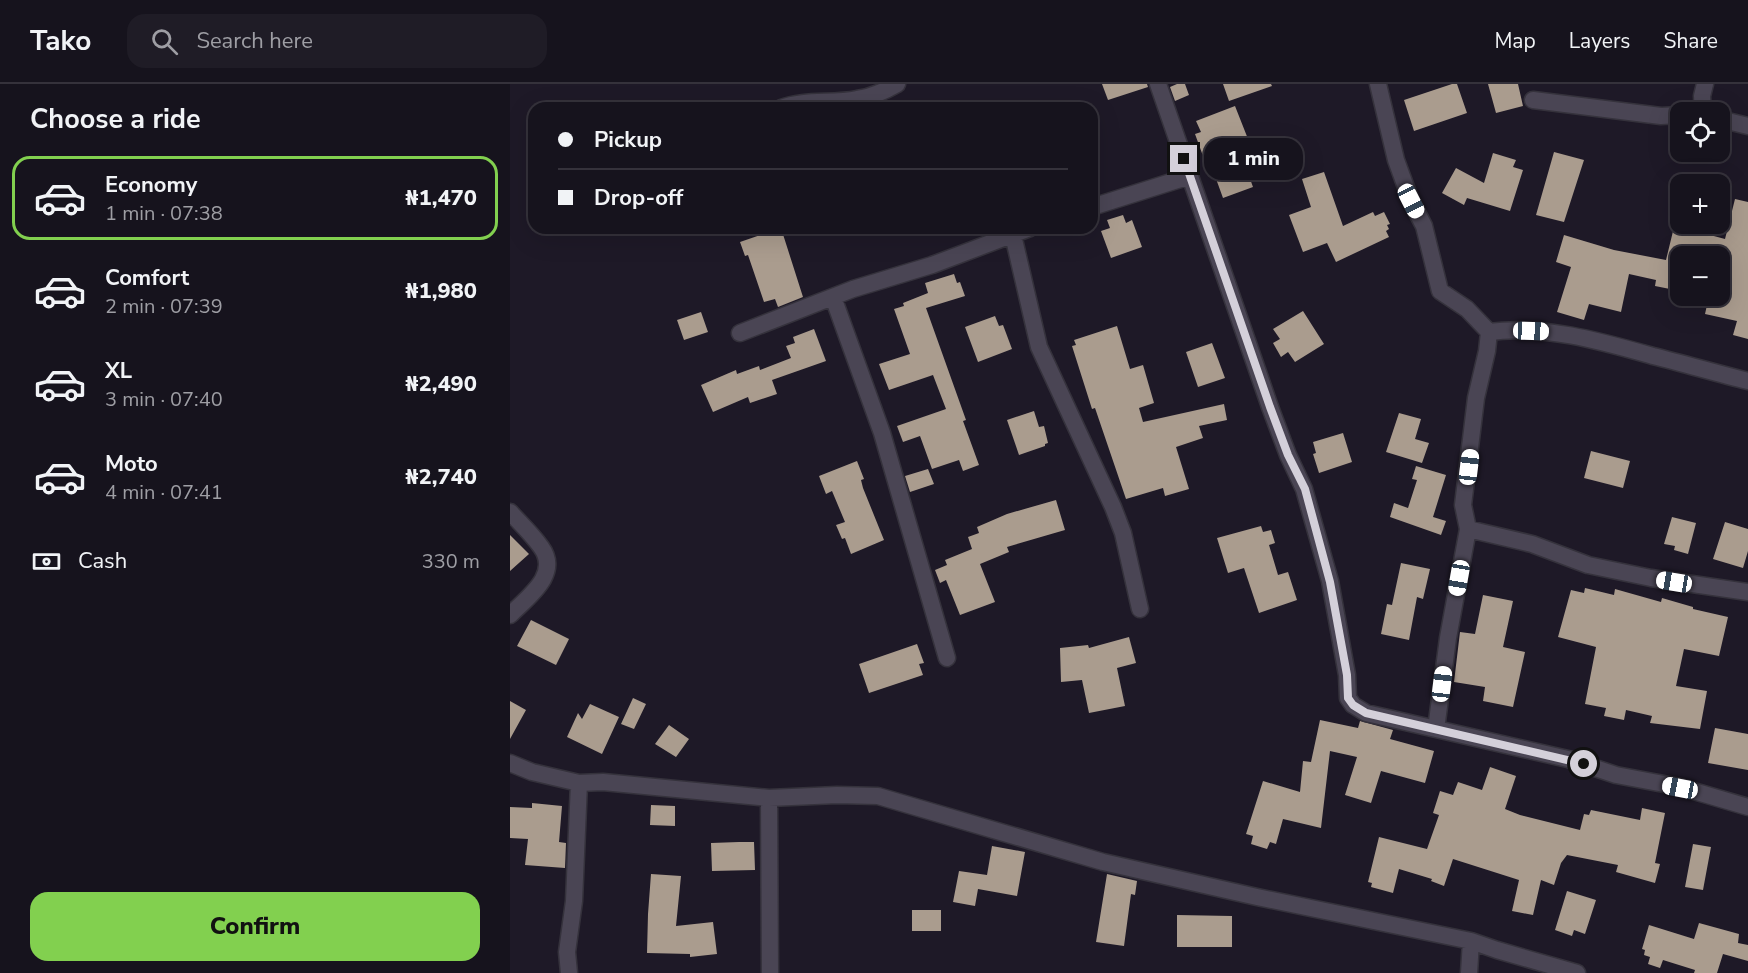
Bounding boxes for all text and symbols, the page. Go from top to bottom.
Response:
search box [127,14,547,68]
text: Tako [30,22,91,60]
icon: search [148,25,181,58]
text: Search here [196,26,313,56]
text: Map [1494,27,1536,55]
text: Layers [1569,27,1630,55]
text: Share [1663,27,1718,55]
text: Choose a ride [30,101,201,138]
map controls [1670,102,1730,306]
button: locate [1670,102,1730,162]
text: Pickup [594,125,662,155]
callout: 1 min [1205,138,1304,180]
route end [1170,145,1197,172]
text: 1 min [1227,145,1280,172]
text: Economy [105,170,197,200]
icon: car [33,171,87,225]
button: + [1670,174,1730,234]
car [1395,181,1427,221]
text: ₦1,470 [405,183,477,213]
text: Drop-off [594,183,683,213]
text: 1 min · 07:38 [105,200,223,227]
button: − [1670,246,1730,306]
text: Comfort [105,263,189,293]
icon: car [33,264,87,318]
text: ₦1,980 [405,276,477,306]
text: 2 min · 07:39 [105,293,223,320]
car [1513,321,1549,341]
text: XL [105,356,132,386]
icon: car [33,357,87,411]
text: ₦2,490 [405,369,477,399]
text: 3 min · 07:40 [105,386,223,413]
car [1458,448,1480,486]
text: Moto [105,449,158,479]
icon: car [33,450,87,504]
text: ₦2,740 [405,462,477,492]
text: 4 min · 07:41 [105,479,223,506]
icon: cash [30,545,63,578]
text: Cash [78,546,127,576]
text: 330 m [422,548,480,575]
car [1447,559,1471,597]
car [1655,570,1693,594]
car [1431,665,1453,703]
route start [1570,750,1597,777]
car [1661,776,1699,800]
button: Confirm [30,892,480,961]

